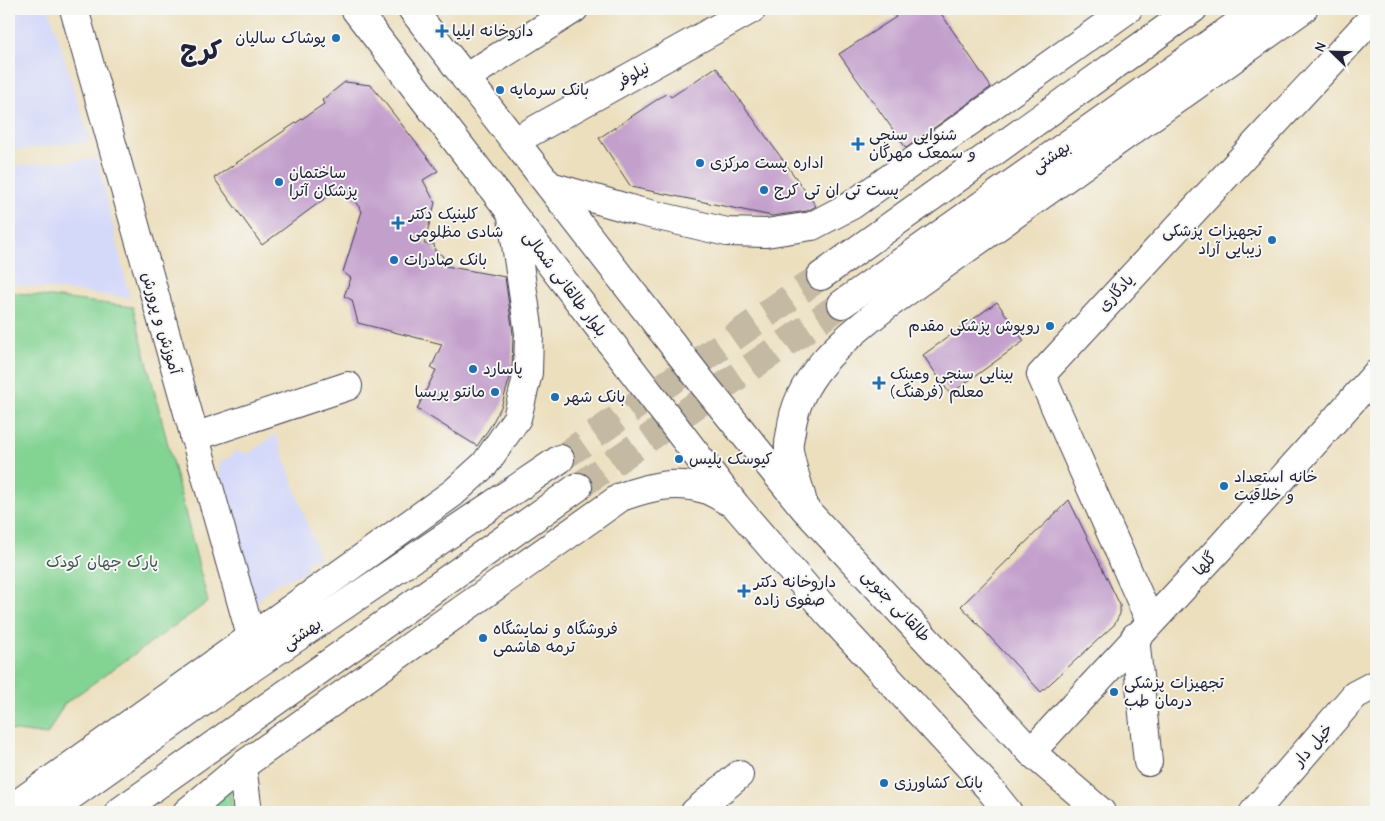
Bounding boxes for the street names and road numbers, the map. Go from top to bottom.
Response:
street label: نیلوفر [612,59,653,93]
street label: بهشتى [1028,137,1074,178]
street label: بلوار طالقانی شمالی [519,228,611,341]
street label: آموزش و پرورش [137,270,184,377]
street label: یادگاری [1094,270,1138,315]
street label: گلها [1189,548,1220,579]
street label: طالقانی جنوبی [857,566,934,646]
street label: بهشتى [279,615,325,654]
street label: خیل دار [1288,720,1336,771]

